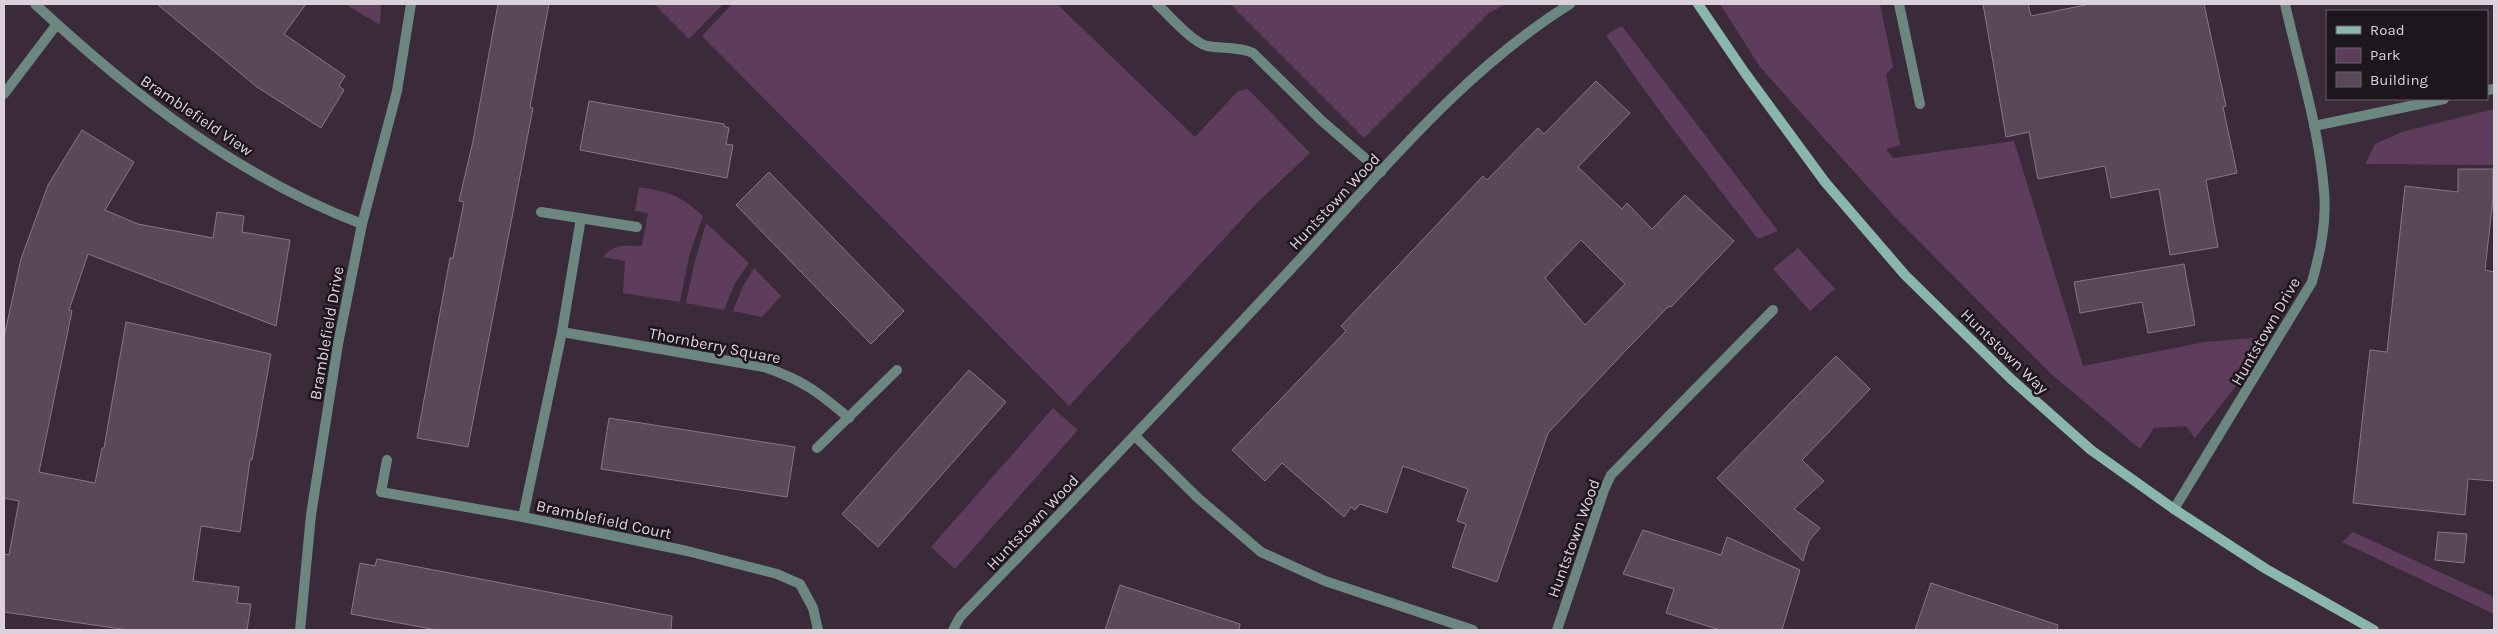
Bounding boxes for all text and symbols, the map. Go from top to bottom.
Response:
legend [2326,10,2488,100]
text: Road [2370,21,2405,39]
text: Park [2370,46,2400,64]
street label: Bramblefield View [137,71,257,160]
text: Building [2370,71,2428,89]
street label: Huntstown Wood [1285,149,1384,254]
street label: Bramblefield Drive [305,265,348,401]
street label: Huntstown Drive [2227,274,2304,389]
street label: Huntstown Way [1957,305,2053,398]
street label: Thornberry Square [647,323,782,368]
street label: Huntstown Wood [982,471,1083,574]
street label: Huntstown Wood [1543,476,1604,600]
street label: Bramblefield Court [534,496,673,543]

